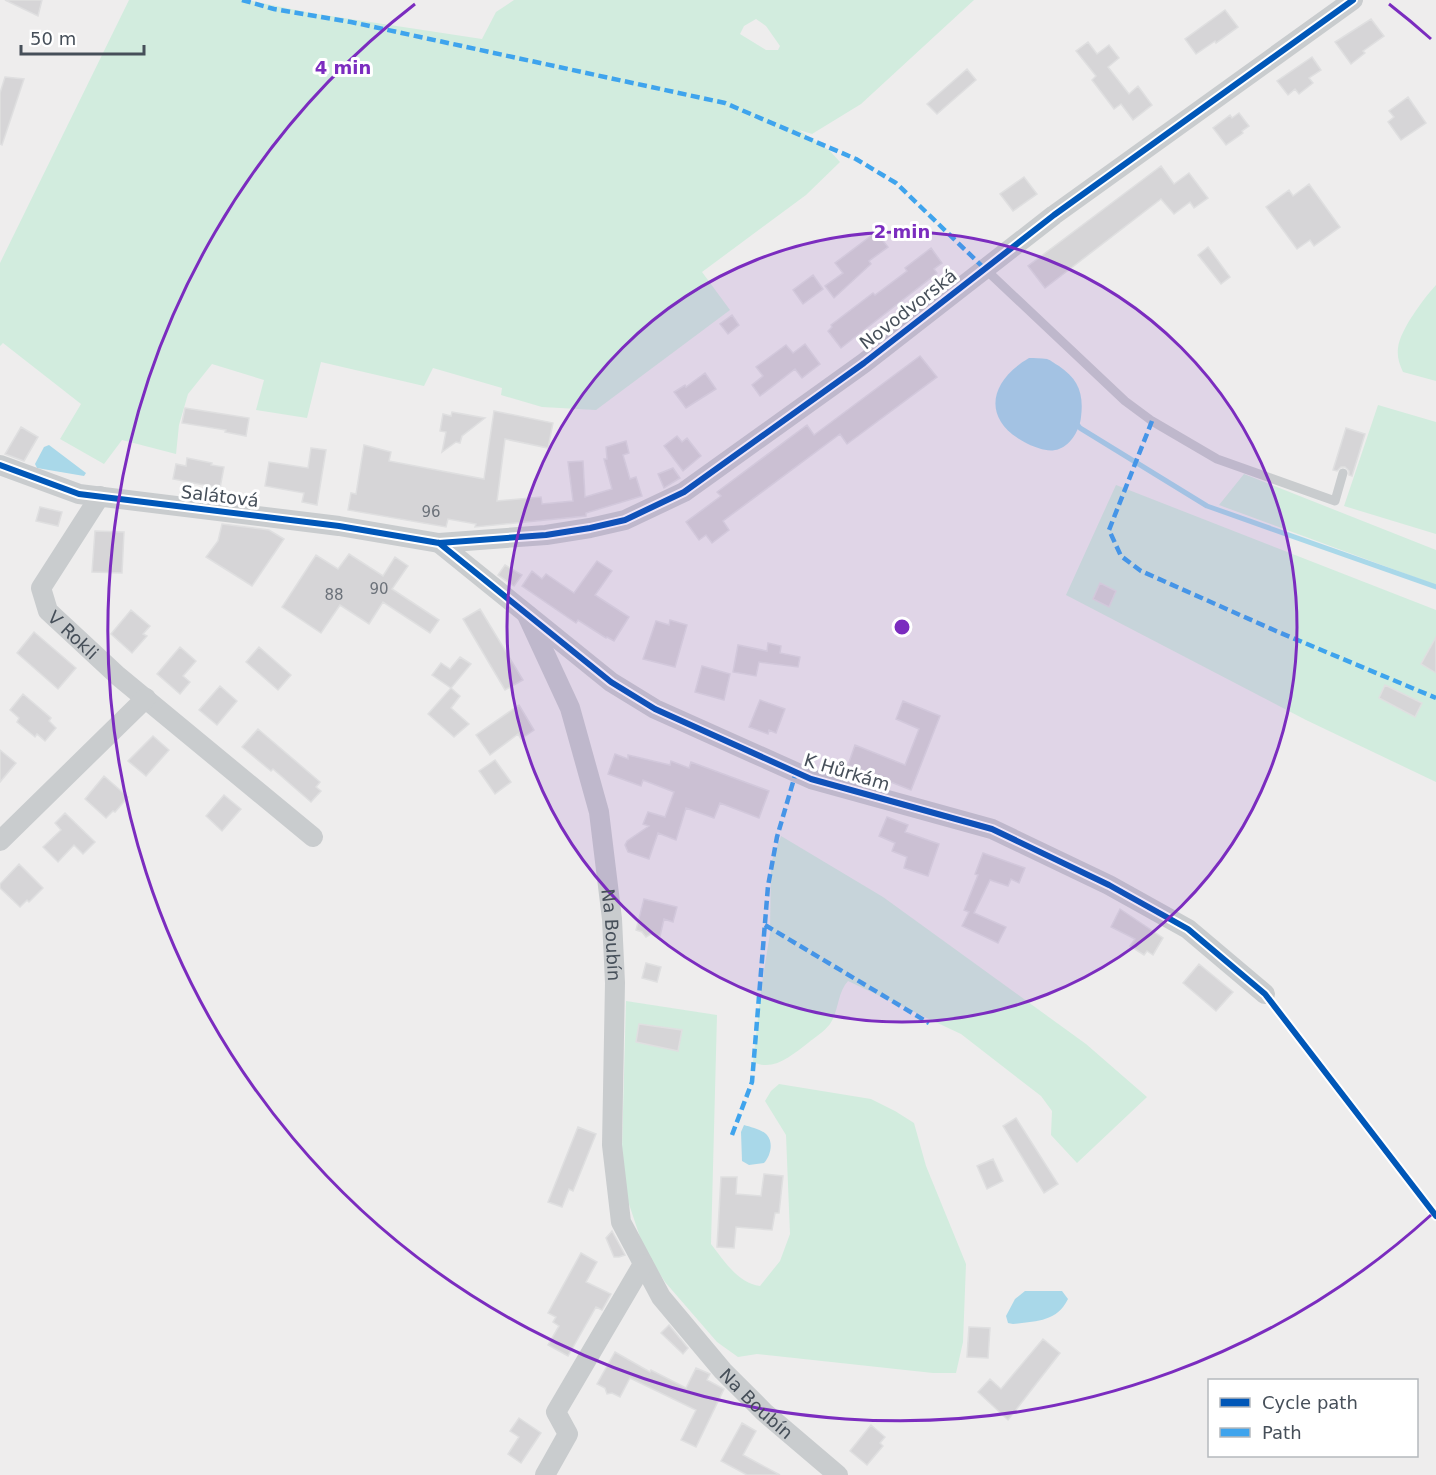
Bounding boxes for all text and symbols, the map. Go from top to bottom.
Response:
scale bar [21,18,144,56]
text: 50 m [30,28,76,49]
text: 4 min [315,57,371,78]
text: 2 min [874,221,930,242]
street label: Novodvorská [855,265,961,353]
street label: Salátová [180,481,260,511]
house number: 96 [421,503,441,521]
house number: 90 [369,580,389,598]
house number: 88 [324,586,344,604]
street label: V Rokli [44,606,103,663]
centre of rings [892,617,912,637]
street label: K Hůrkám [802,749,892,795]
street label: Na Boubín [598,887,625,982]
street label: Na Boubín [716,1364,798,1443]
legend [1208,1379,1418,1457]
text: Cycle path [1262,1392,1358,1413]
text: Path [1262,1422,1302,1443]

